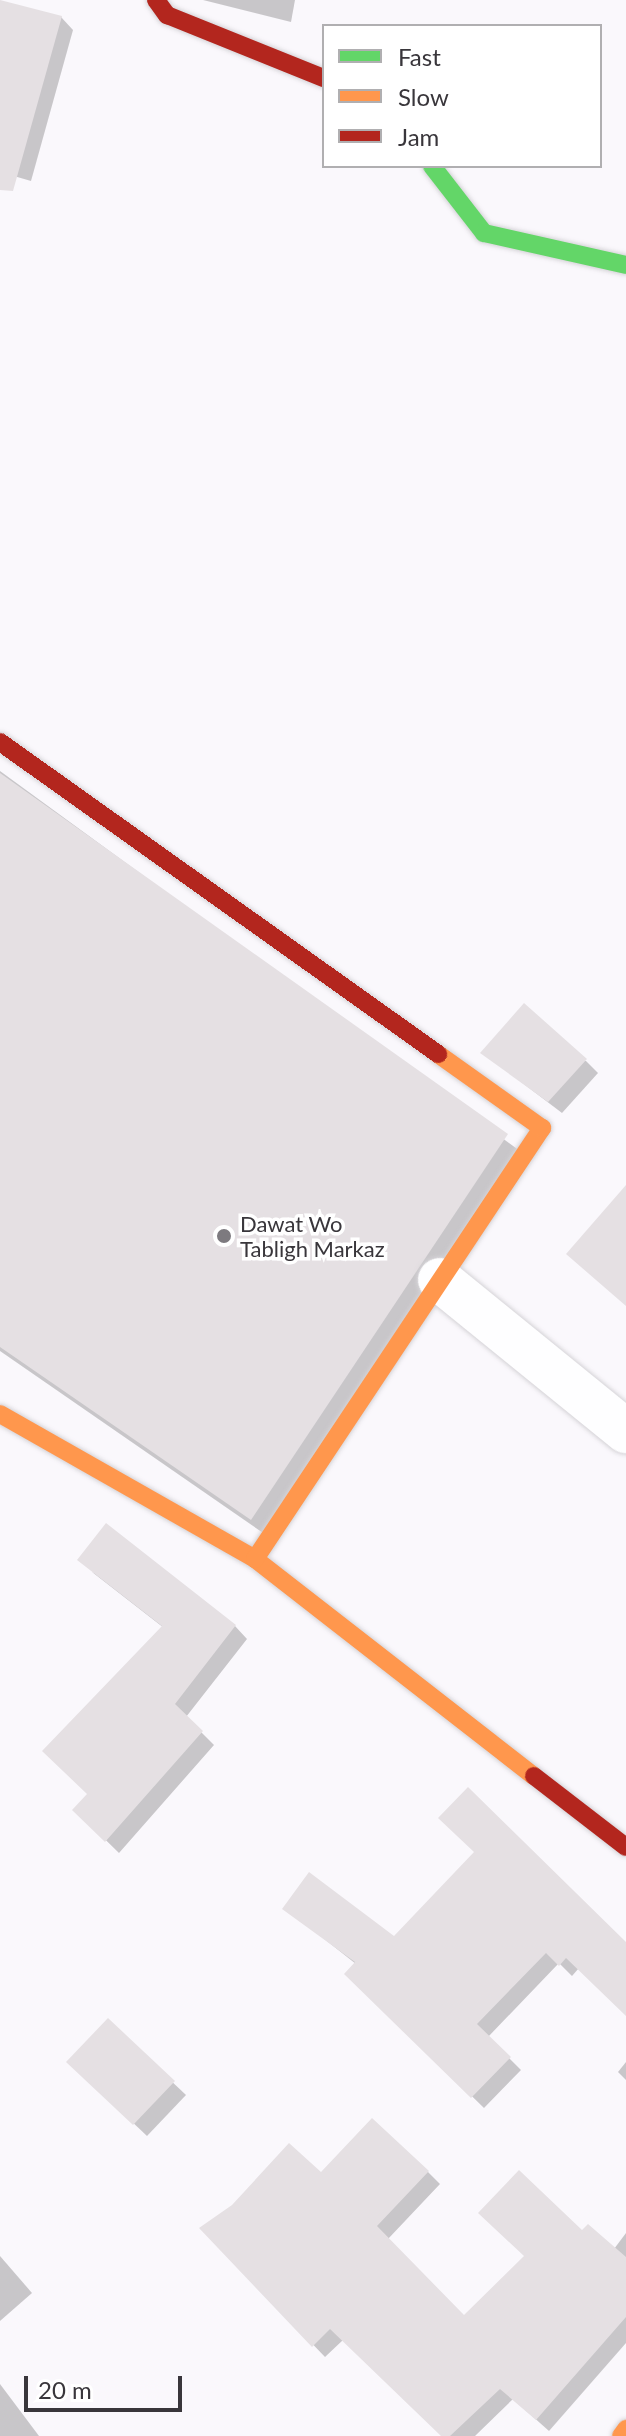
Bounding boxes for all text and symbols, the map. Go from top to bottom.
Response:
legend [322,24,602,168]
text: Fast [398,42,441,71]
text: Slow [398,82,449,111]
text: Jam [398,122,439,151]
place label: Dawat Wo Tabligh Markaz [240,1210,385,1262]
marker: Dawat Wo Tabligh Markaz [215,1227,233,1245]
scale bar [28,2360,186,2410]
text: 20 m [38,2375,92,2404]

